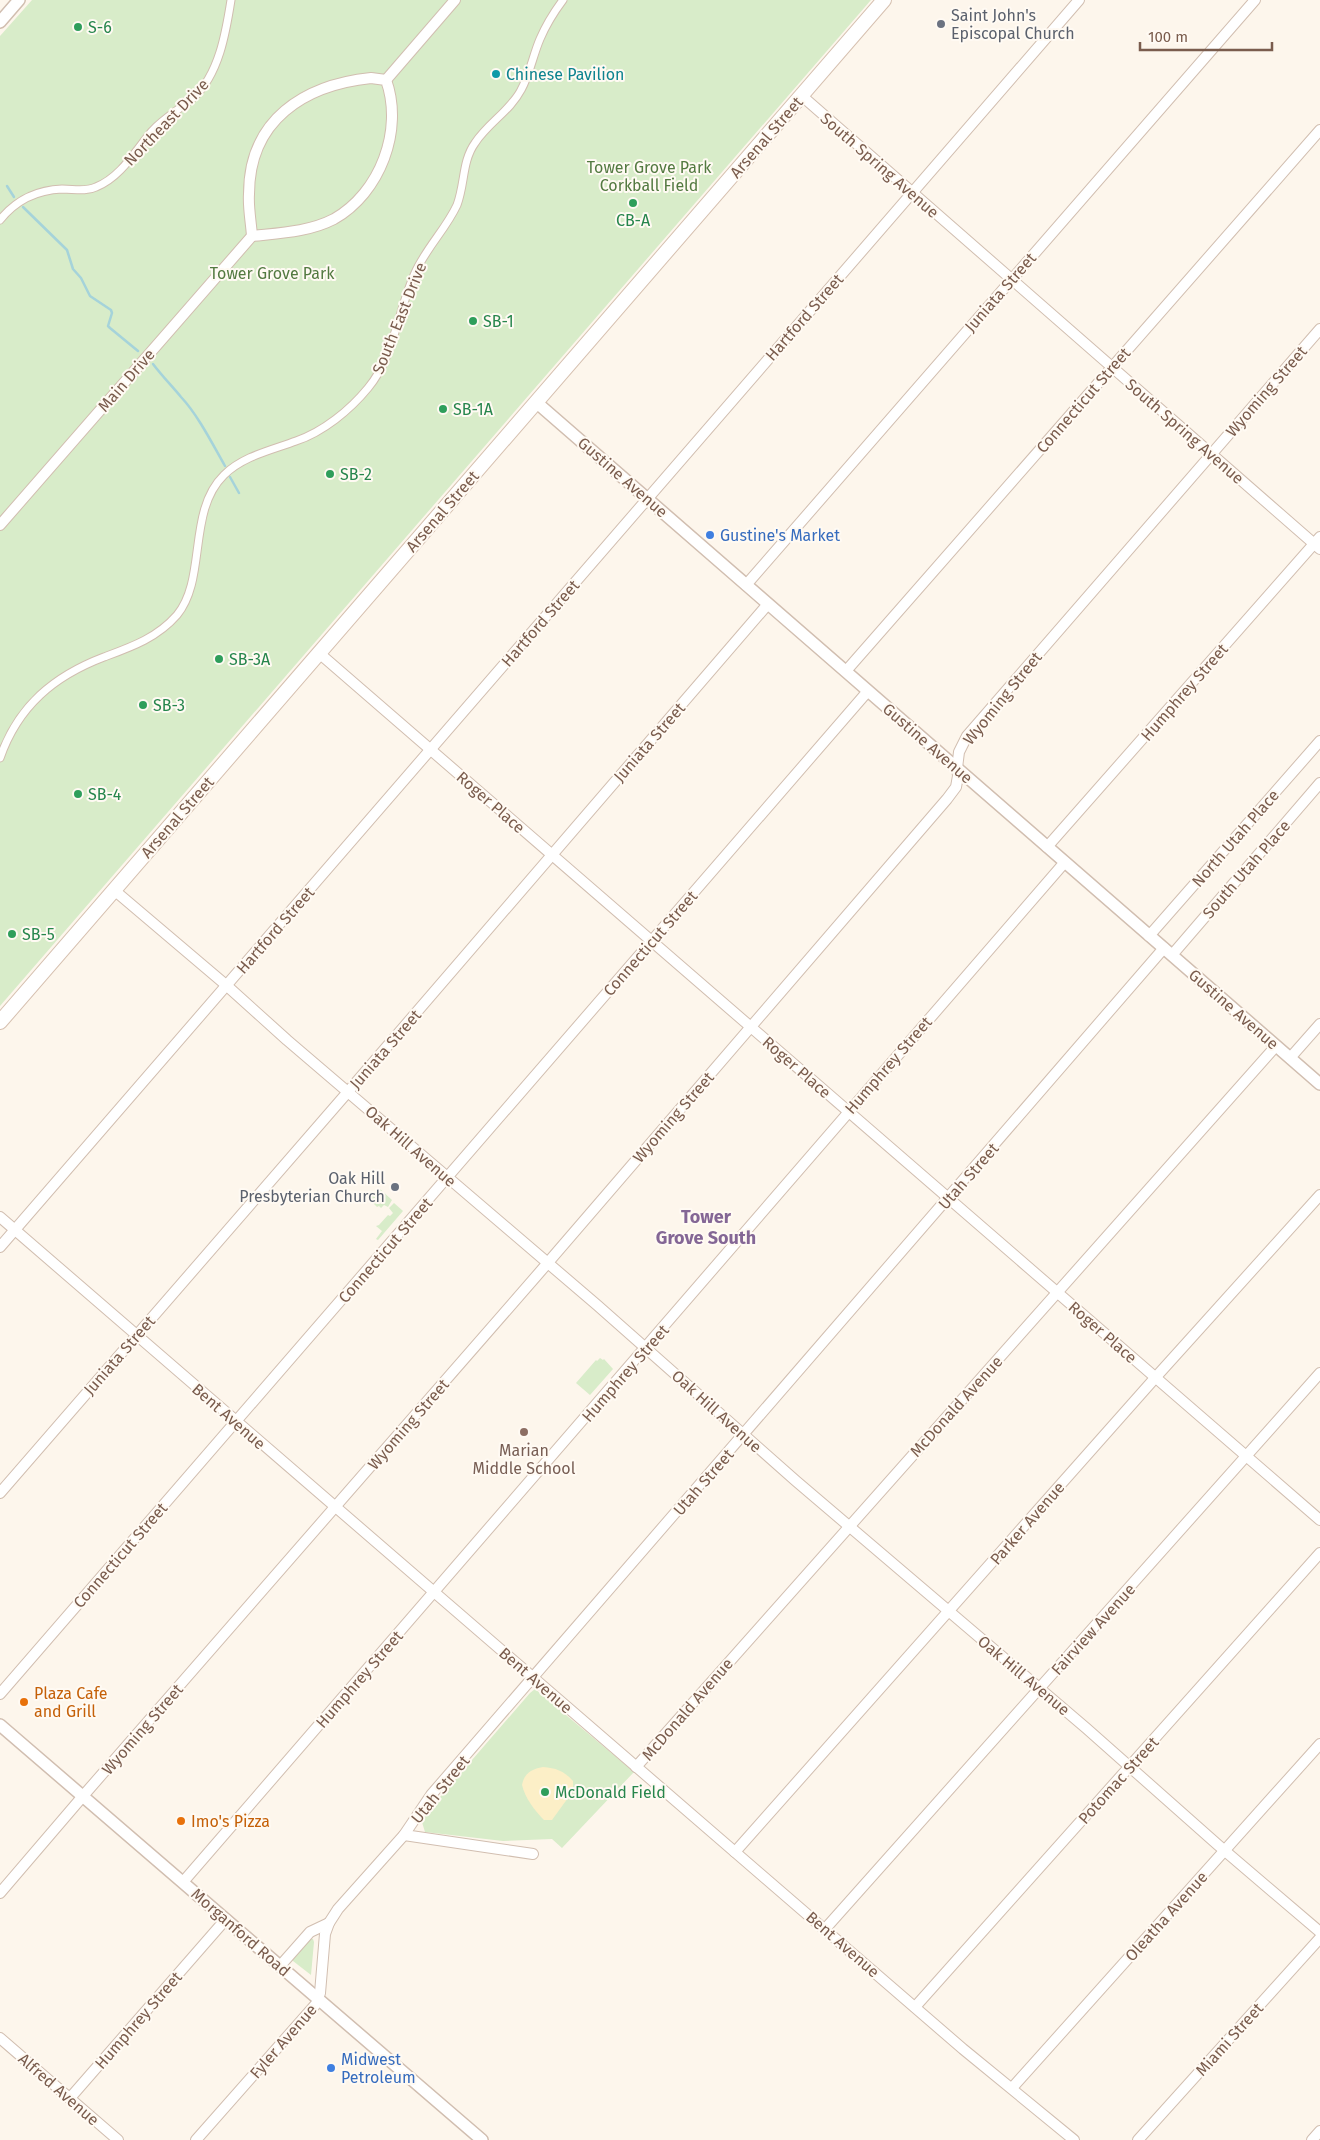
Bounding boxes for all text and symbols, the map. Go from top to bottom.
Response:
place label: Saint John's Episcopal Church [951,6,1075,43]
place label: S-6 [88,18,112,37]
marker: Saint John's Episcopal Church [935,18,947,30]
scale bar [1140,20,1272,52]
marker: S-6 [72,21,84,33]
text: 100 m [1148,28,1188,46]
place label: Chinese Pavilion [506,65,624,84]
marker: Chinese Pavilion [490,68,502,80]
street label: Northeast Drive [120,75,213,170]
street label: Arsenal Street [726,93,807,182]
street label: South Spring Avenue [817,109,943,222]
park label: Tower Grove Park Corkball Field [587,158,712,195]
marker: CB-A [627,197,639,209]
place label: CB-A [616,211,651,230]
street label: Juniata Street [961,249,1040,336]
street label: South East Drive [368,260,431,377]
park label: Tower Grove Park [210,264,335,283]
street label: Hartford Street [761,270,847,365]
place label: SB-1 [483,312,514,331]
marker: SB-1 [467,315,479,327]
street label: Wyoming Street [1222,342,1311,441]
street label: Connecticut Street [1032,344,1135,457]
street label: Main Drive [94,345,159,416]
street label: South Spring Avenue [1122,375,1248,488]
place label: SB-1A [453,400,494,419]
marker: SB-1A [437,403,449,415]
street label: Gustine Avenue [574,433,671,521]
place label: SB-2 [340,465,372,484]
street label: Arsenal Street [402,467,483,556]
marker: SB-2 [324,468,336,480]
place label: Gustine's Market [720,526,840,545]
marker: Gustine's Market [704,529,716,541]
street label: Hartford Street [497,576,583,671]
street label: Humphrey Street [1137,640,1232,745]
street label: Wyoming Street [959,648,1046,749]
place label: SB-3A [229,650,271,669]
marker: SB-3A [213,653,225,665]
place label: SB-3 [153,696,185,715]
marker: SB-3 [137,699,149,711]
street label: Juniata Street [610,699,689,786]
street label: Gustine Avenue [879,699,976,787]
street label: Roger Place [453,767,529,837]
street label: Arsenal Street [137,773,218,862]
place label: SB-4 [88,785,122,804]
street label: North Utah Place [1188,786,1283,891]
marker: SB-4 [72,788,84,800]
street label: South Utah Place [1199,816,1294,922]
street label: Hartford Street [232,883,318,978]
street label: Connecticut Street [599,887,702,1000]
place label: SB-5 [22,925,55,944]
marker: SB-5 [6,928,18,940]
street label: Gustine Avenue [1185,965,1282,1053]
street label: Juniata Street [346,1006,425,1093]
street label: Humphrey Street [841,1013,936,1118]
street label: Roger Place [759,1032,835,1102]
street label: Wyoming Street [629,1068,718,1167]
street label: Oak Hill Avenue [361,1102,460,1191]
street label: Utah Street [934,1139,1003,1213]
place label: Oak Hill Presbyterian Church [239,1169,385,1206]
marker: Oak Hill Presbyterian Church [389,1181,401,1193]
street label: Connecticut Street [334,1194,437,1307]
district label: Tower Grove South [656,1206,756,1249]
street label: Roger Place [1065,1297,1141,1367]
street label: Juniata Street [80,1312,159,1399]
street label: Humphrey Street [578,1321,673,1426]
street label: McDonald Avenue [906,1352,1007,1461]
street label: Oak Hill Avenue [668,1366,765,1457]
street label: Wyoming Street [364,1375,453,1474]
street label: Bent Avenue [188,1379,269,1453]
marker: Marian Middle School [518,1426,530,1438]
place label: Marian Middle School [473,1441,576,1478]
street label: Utah Street [669,1445,738,1519]
street label: Parker Avenue [986,1478,1069,1569]
street label: Connecticut Street [69,1499,172,1612]
street label: Fairview Avenue [1047,1580,1139,1679]
street label: Humphrey Street [312,1627,407,1732]
street label: Oak Hill Avenue [974,1631,1074,1719]
street label: Bent Avenue [495,1643,576,1717]
street label: McDonald Avenue [638,1654,737,1764]
street label: Wyoming Street [98,1680,187,1779]
place label: Plaza Cafe and Grill [34,1684,108,1721]
marker: Plaza Cafe and Grill [18,1696,30,1708]
street label: Potomac Street [1074,1733,1163,1828]
street label: Utah Street [407,1751,474,1827]
place label: McDonald Field [555,1783,666,1802]
marker: McDonald Field [539,1786,551,1798]
place label: Imo's Pizza [191,1812,270,1831]
marker: Imo's Pizza [175,1815,187,1827]
street label: Oleatha Avenue [1121,1868,1212,1965]
street label: Morganford Road [187,1884,294,1980]
street label: Bent Avenue [802,1907,883,1981]
street label: Humphrey Street [91,1968,186,2073]
street label: Miami Street [1192,1999,1267,2080]
street label: Fyler Avenue [246,2000,321,2082]
street label: Alfred Avenue [14,2049,103,2130]
place label: Midwest Petroleum [341,2050,416,2087]
marker: Midwest Petroleum [325,2062,337,2074]

